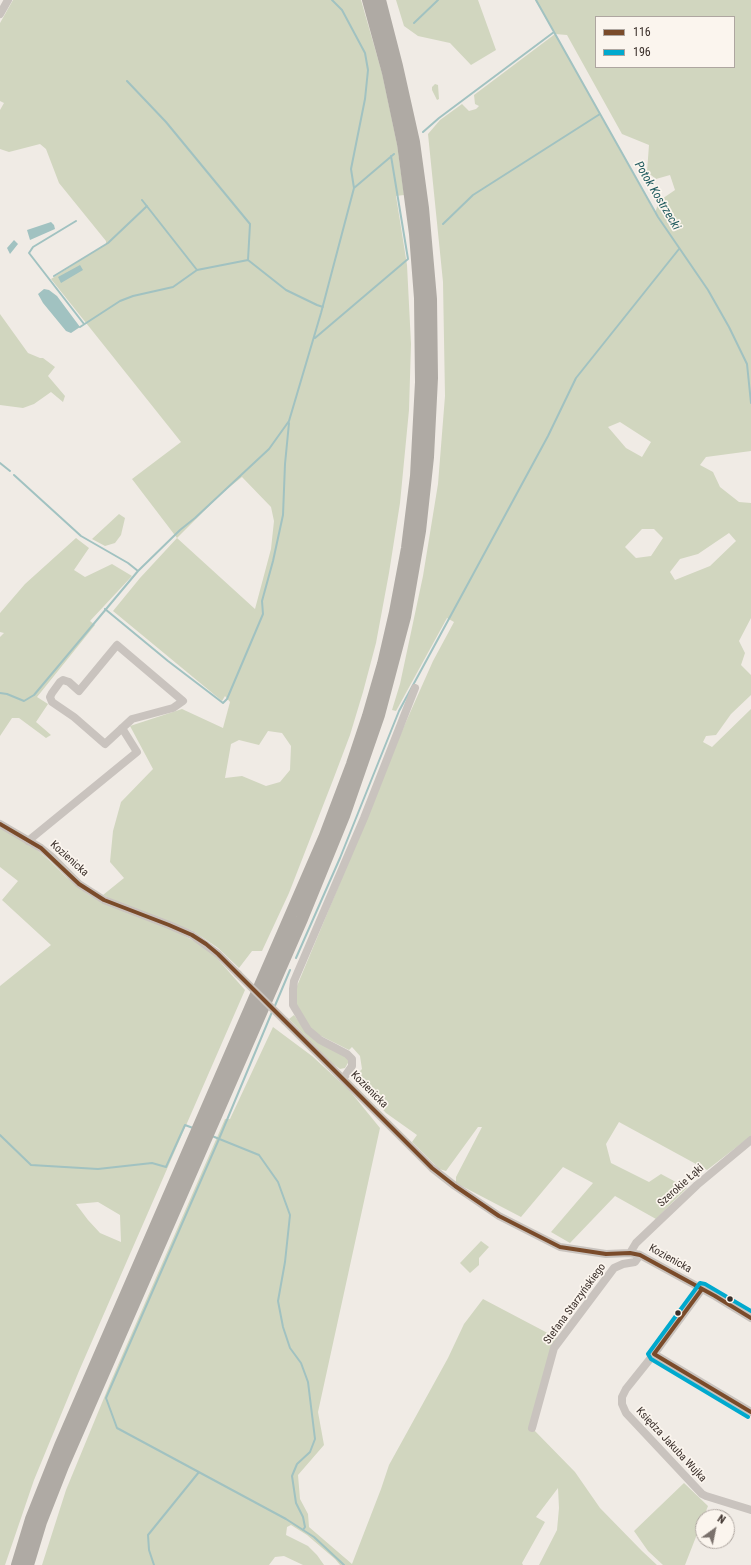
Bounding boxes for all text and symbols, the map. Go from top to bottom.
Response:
legend [595,16,735,68]
text: 116 [633,25,651,39]
text: 196 [633,45,651,59]
water label: Potok Kostrzecki [631,159,683,233]
street label: Kozienicka [47,838,91,880]
street label: Kozienicka [348,1069,390,1111]
street label: Szerokie Łąki [655,1162,707,1210]
street label: Kozienicka [646,1242,694,1276]
street label: Stefana Starzyńskiego [541,1261,609,1347]
unlabelled marker [725,1294,735,1304]
unlabelled marker [673,1308,683,1318]
street label: Księdza Jakuba Wujka [633,1405,709,1485]
north arrow [695,1509,735,1549]
text: N [715,1512,728,1527]

